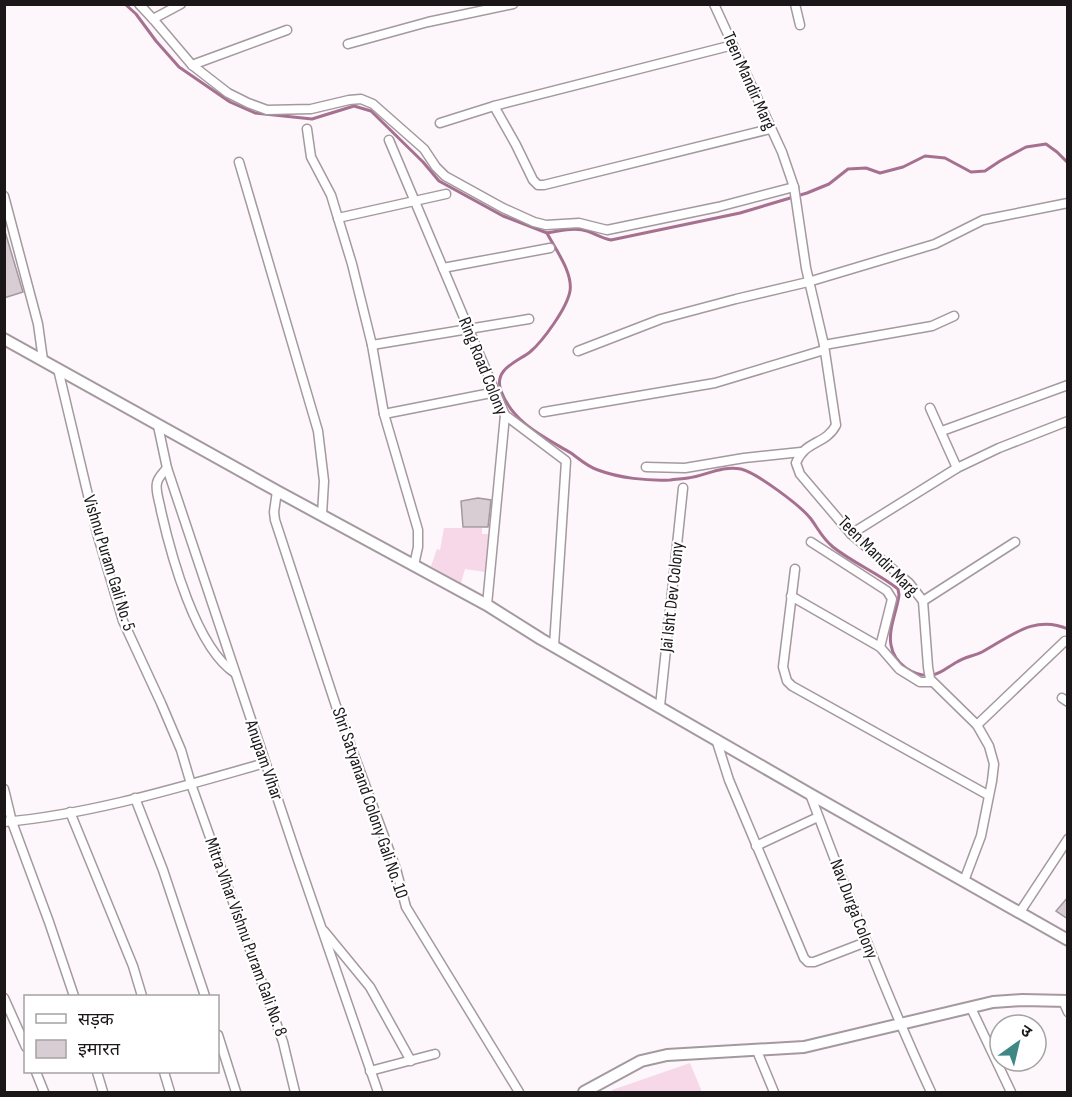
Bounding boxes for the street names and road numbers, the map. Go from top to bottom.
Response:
street label: Teen Mandir Marg [718,29,780,133]
street label: Ring Road Colony [454,314,512,418]
street label: Vishnu Puram Gali No. 5 [78,493,140,633]
street label: Teen Mandir Marg [834,512,922,600]
street label: Jai Isht Dev Colony [656,541,688,654]
street label: Shri Satyanand Colony Gali No. 10 [327,705,413,901]
street label: Anupam Vihar [240,716,287,803]
street label: Mitra Vihar Vishnu Puram Gali No. 8 [200,835,292,1039]
street label: Nav Durga Colony [825,856,883,962]

